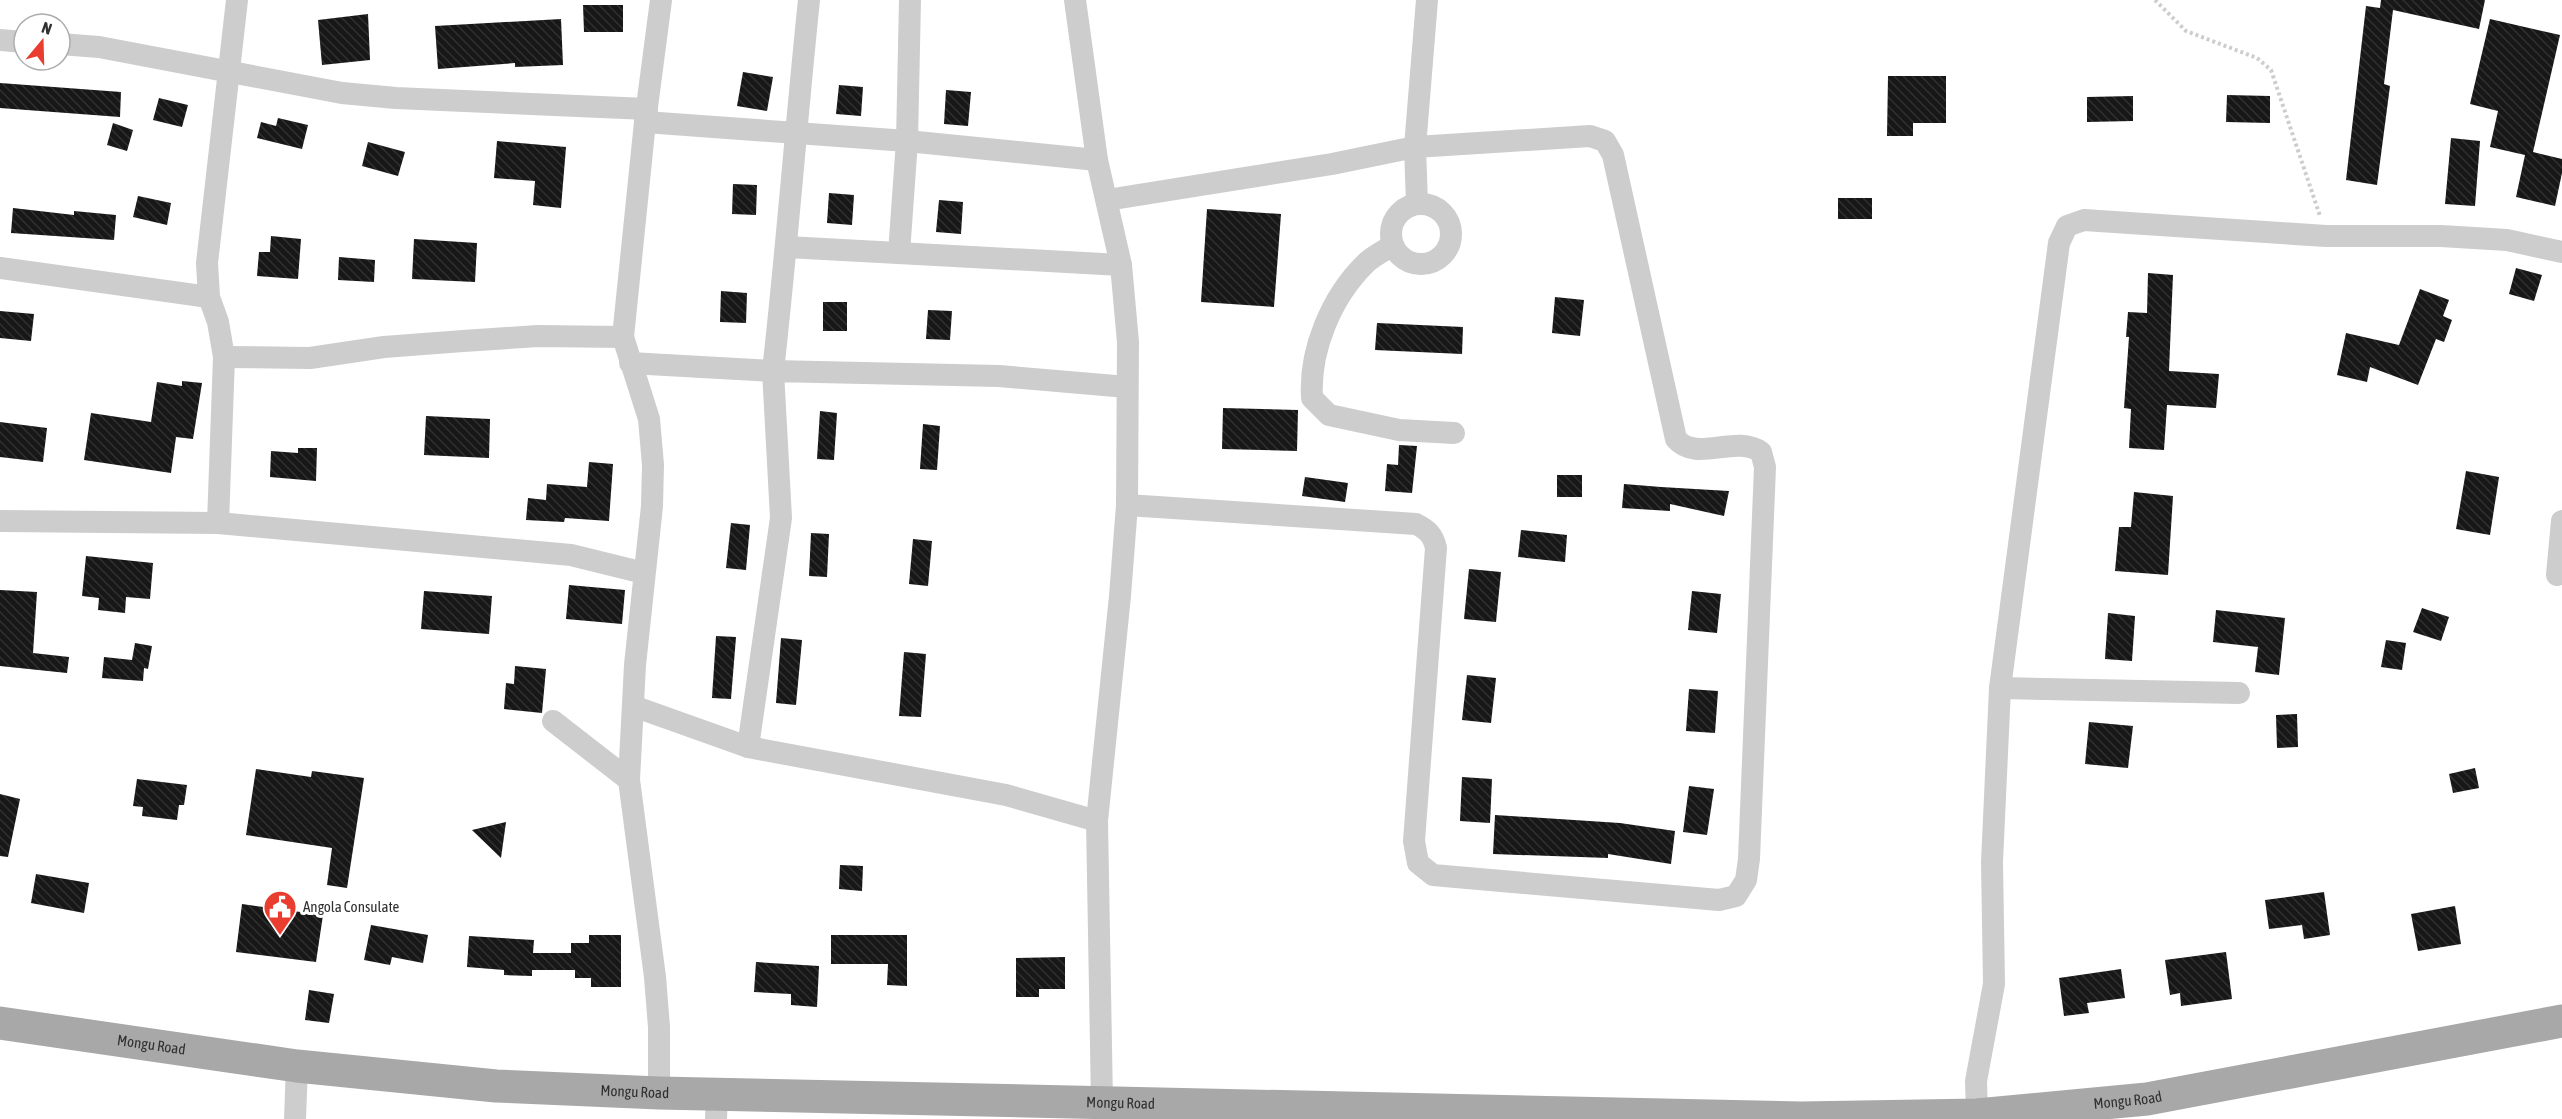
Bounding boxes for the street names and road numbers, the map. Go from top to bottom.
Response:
street label: Mongu Road [116,1031,187,1058]
street label: Mongu Road [600,1081,669,1101]
street label: Mongu Road [2093,1087,2163,1112]
street label: Mongu Road [1086,1093,1155,1112]

